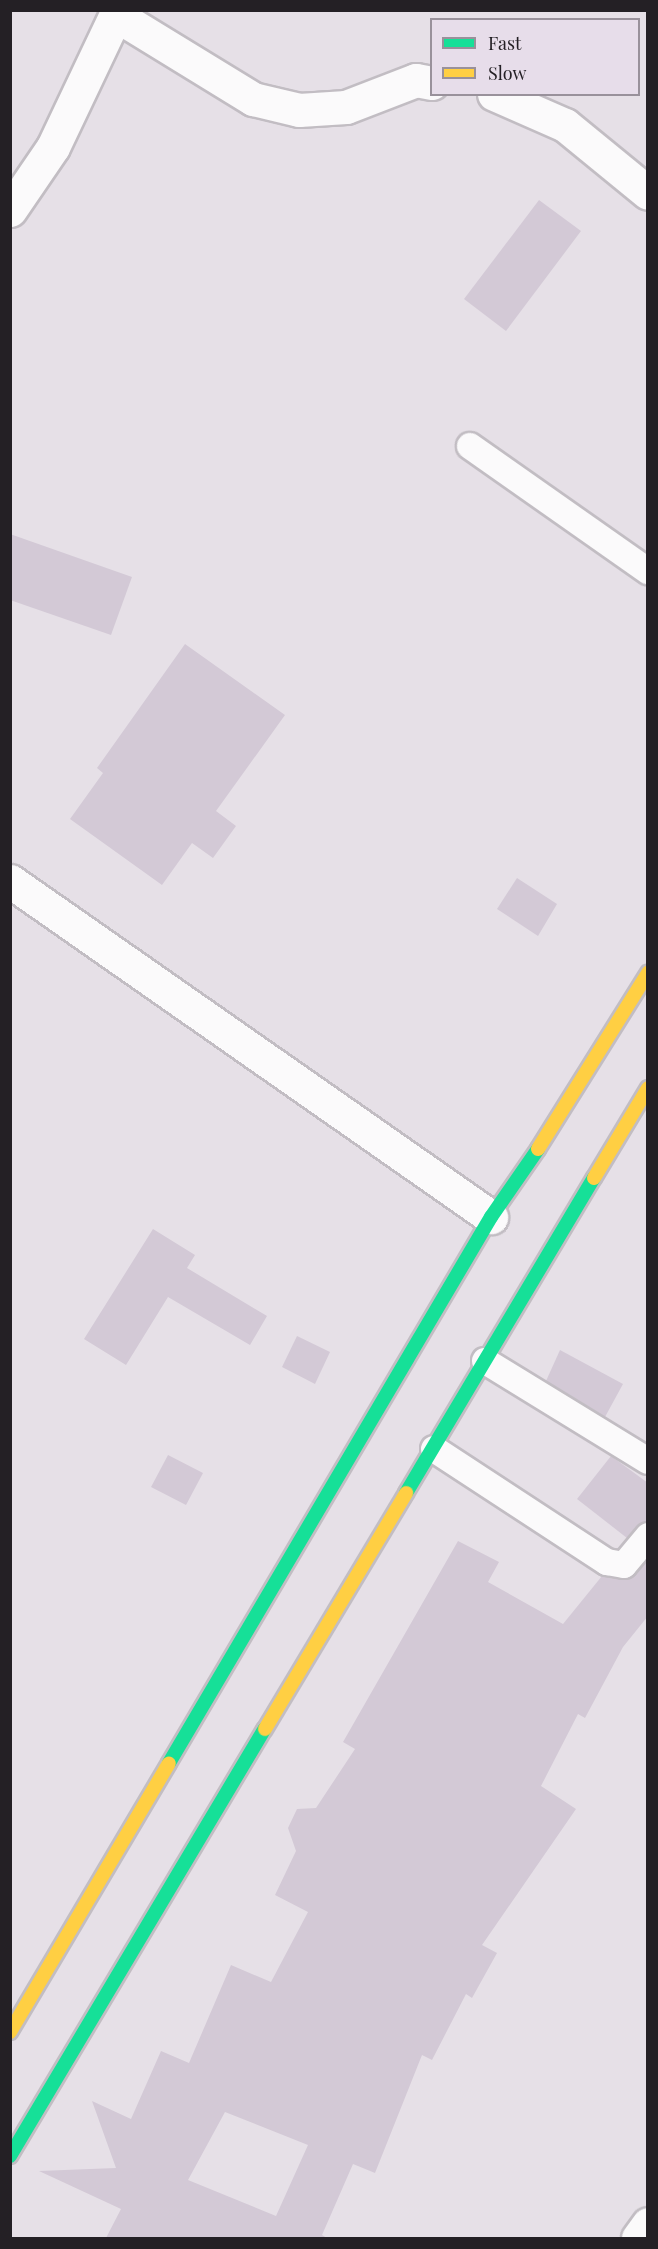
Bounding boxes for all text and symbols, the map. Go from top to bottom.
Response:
legend [430,18,640,96]
text: Fast [488,31,521,55]
text: Slow [488,61,526,85]

